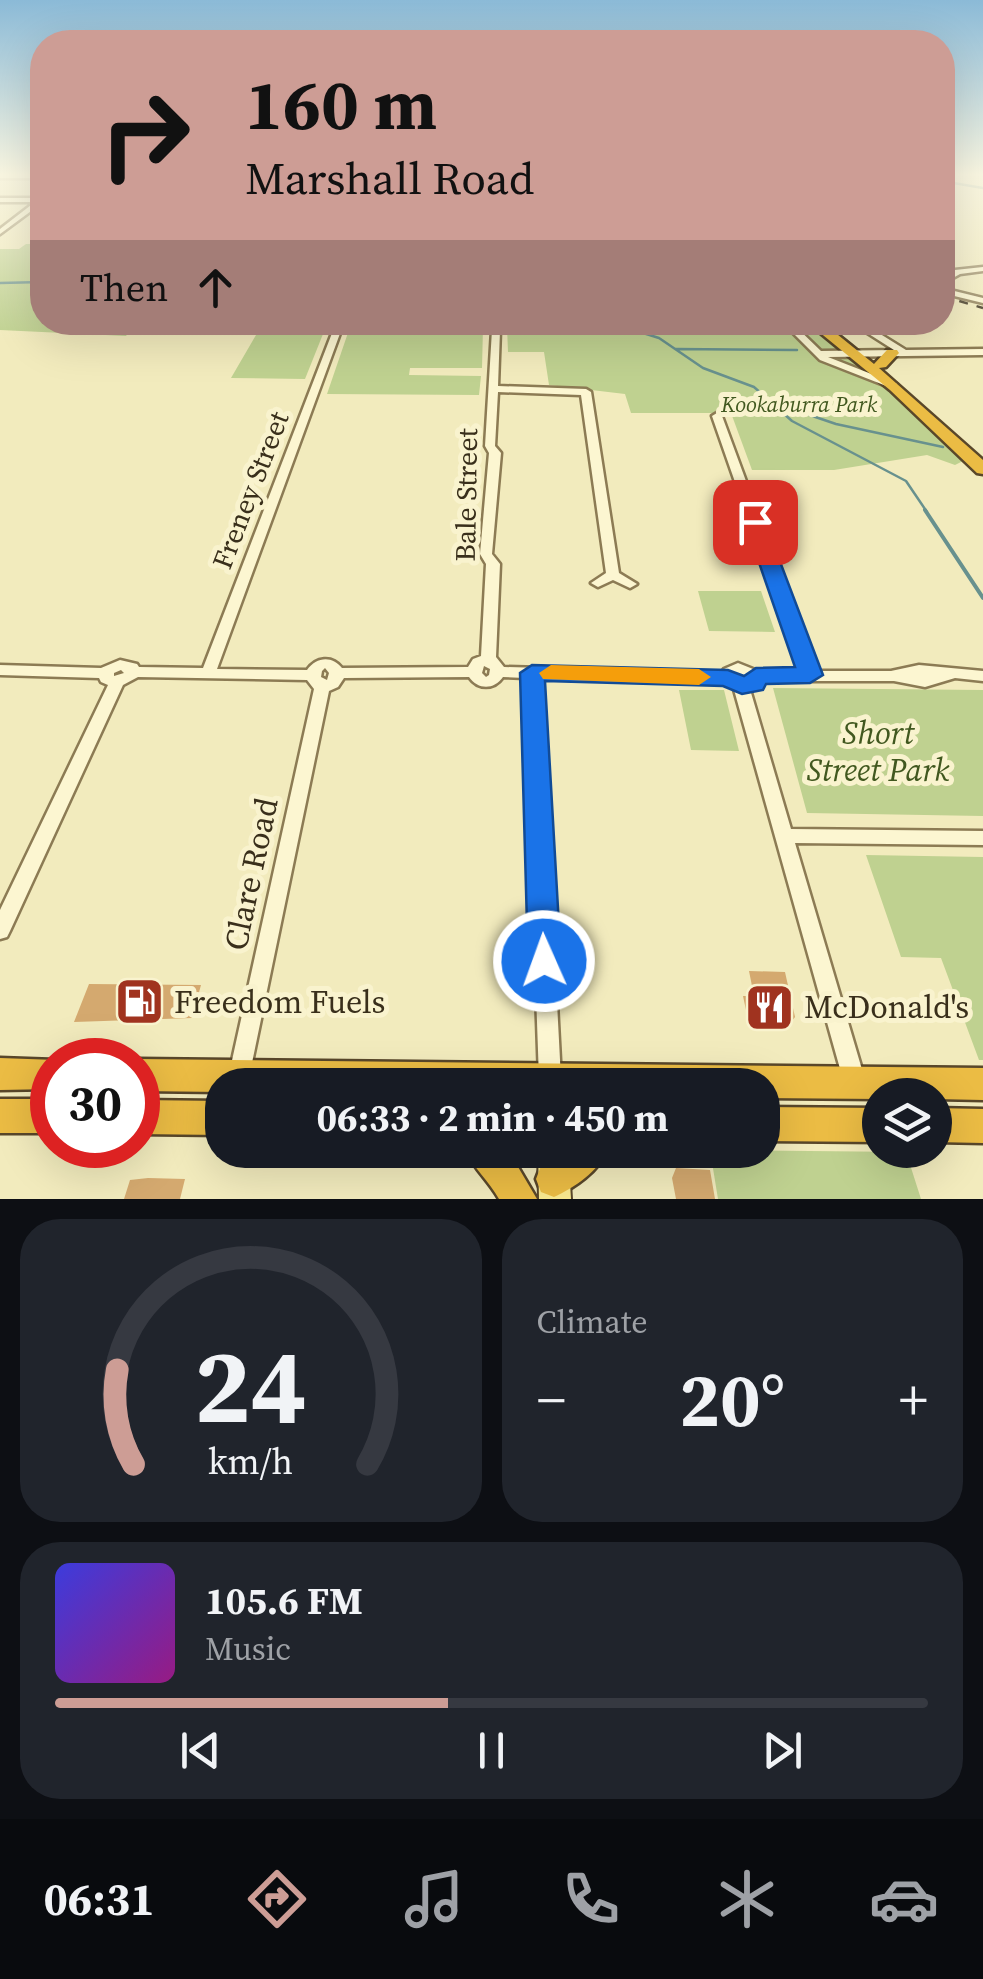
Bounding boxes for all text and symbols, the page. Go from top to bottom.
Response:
text: 160 m [245,56,437,152]
icon: right [80,70,210,200]
text: Marshall Road [245,147,534,209]
icon: ahead [188,260,243,315]
text: Then [80,262,168,314]
park label: Kookaburra Park [720,389,878,419]
street label: Freney Street [203,405,298,574]
street label: Bale Street [446,427,486,562]
pin [713,480,798,565]
icon: arrive [728,495,783,550]
park label: Short Street Park [807,711,950,792]
street label: Clare Road [213,794,289,954]
position arrow [492,909,596,1013]
fuel station icon: Freedom Fuels [113,976,165,1028]
place label: Freedom Fuels [174,980,385,1024]
restaurant icon: McDonald's [743,981,795,1033]
place label: McDonald's [804,985,969,1029]
speed limit sign: 30 [30,1038,160,1168]
map controls [862,1078,952,1168]
button: layers [862,1078,952,1168]
text: 06:33 · 2 min · 450 m [316,1092,669,1144]
text: Climate [537,1300,648,1344]
text: 24 [194,1314,307,1457]
text: 20° [679,1348,785,1451]
text: − [537,1362,566,1437]
text: + [899,1362,928,1437]
text: km/h [208,1437,293,1486]
text: 105.6 FM [205,1575,363,1627]
text: Music [205,1627,291,1671]
icon: previous [173,1723,228,1778]
icon: pause [464,1723,519,1778]
icon: next [755,1723,810,1778]
icon: directions [242,1864,312,1934]
icon: music [399,1864,469,1934]
icon: phone [556,1864,626,1934]
icon: climate [712,1864,782,1934]
icon: car [869,1864,939,1934]
text: 06:31 [43,1868,155,1930]

